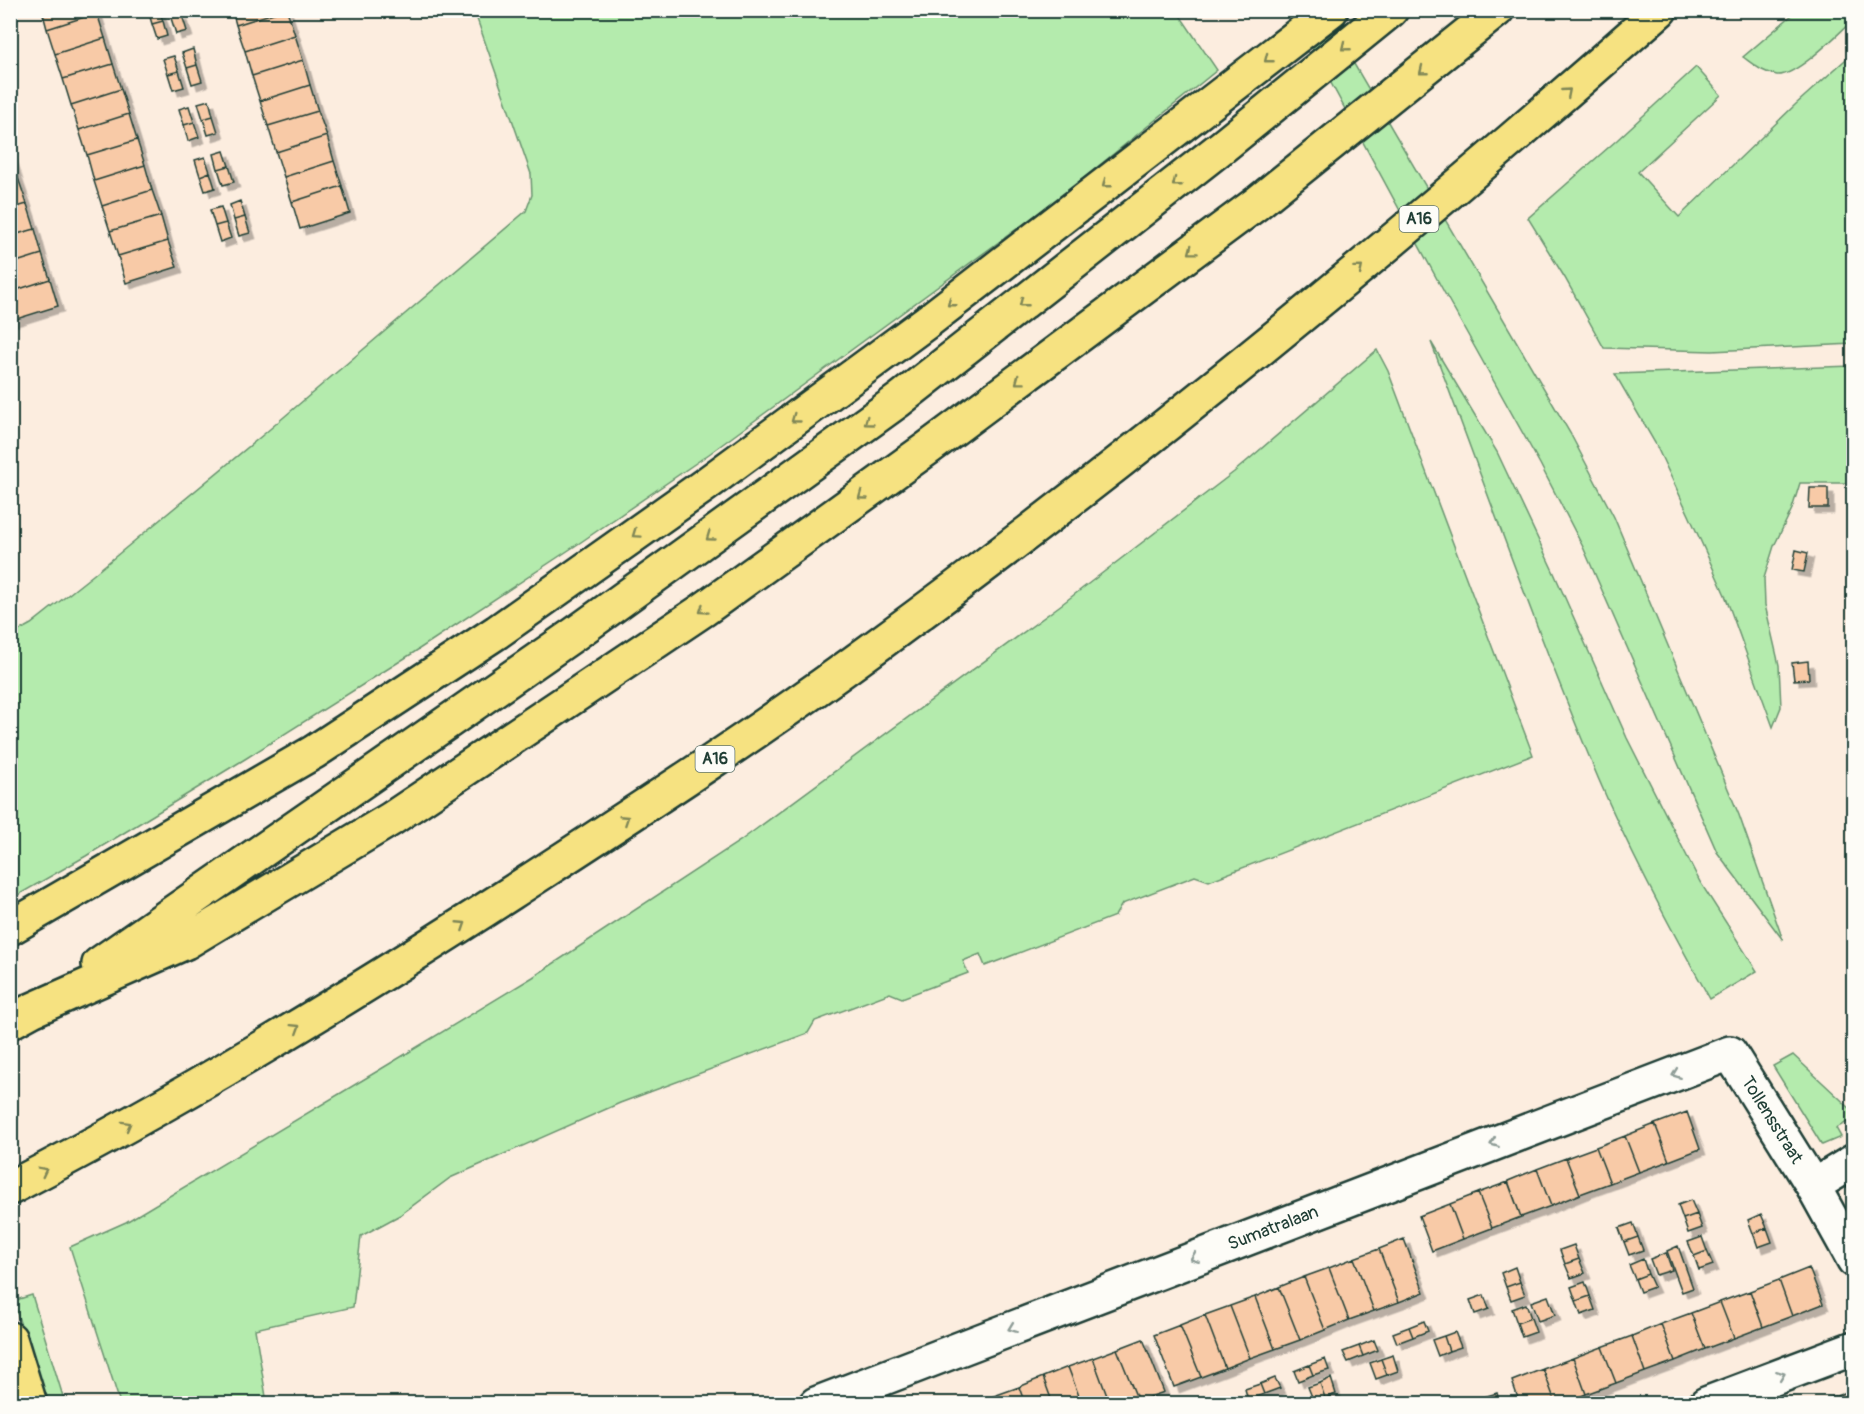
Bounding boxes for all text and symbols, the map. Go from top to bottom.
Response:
one-way arrow [1341,40,1352,51]
one-way arrow [1264,52,1275,63]
one-way arrow [1418,63,1429,74]
one-way arrow [1560,88,1571,99]
one-way arrow [1172,176,1183,187]
one-way arrow [1101,177,1112,188]
road number: A16 [1400,206,1438,232]
one-way arrow [1187,244,1198,255]
one-way arrow [1352,265,1363,276]
one-way arrow [947,296,958,307]
one-way arrow [1019,296,1030,307]
one-way arrow [1014,373,1025,384]
one-way arrow [790,412,801,423]
one-way arrow [864,415,875,426]
one-way arrow [857,489,868,500]
one-way arrow [632,526,643,537]
one-way arrow [706,529,717,540]
one-way arrow [699,603,710,614]
road number: A16 [696,746,734,772]
one-way arrow [619,815,630,826]
one-way arrow [455,921,466,932]
one-way arrow [290,1024,300,1036]
one-way arrow [1671,1066,1682,1079]
street label: Tollensstraat [1736,1072,1808,1169]
one-way arrow [121,1121,131,1133]
one-way arrow [1489,1136,1500,1149]
one-way arrow [37,1167,48,1178]
street label: Sumatralaan [1224,1200,1322,1256]
one-way arrow [1189,1251,1200,1264]
one-way arrow [1007,1321,1018,1333]
one-way arrow [1775,1370,1786,1383]

